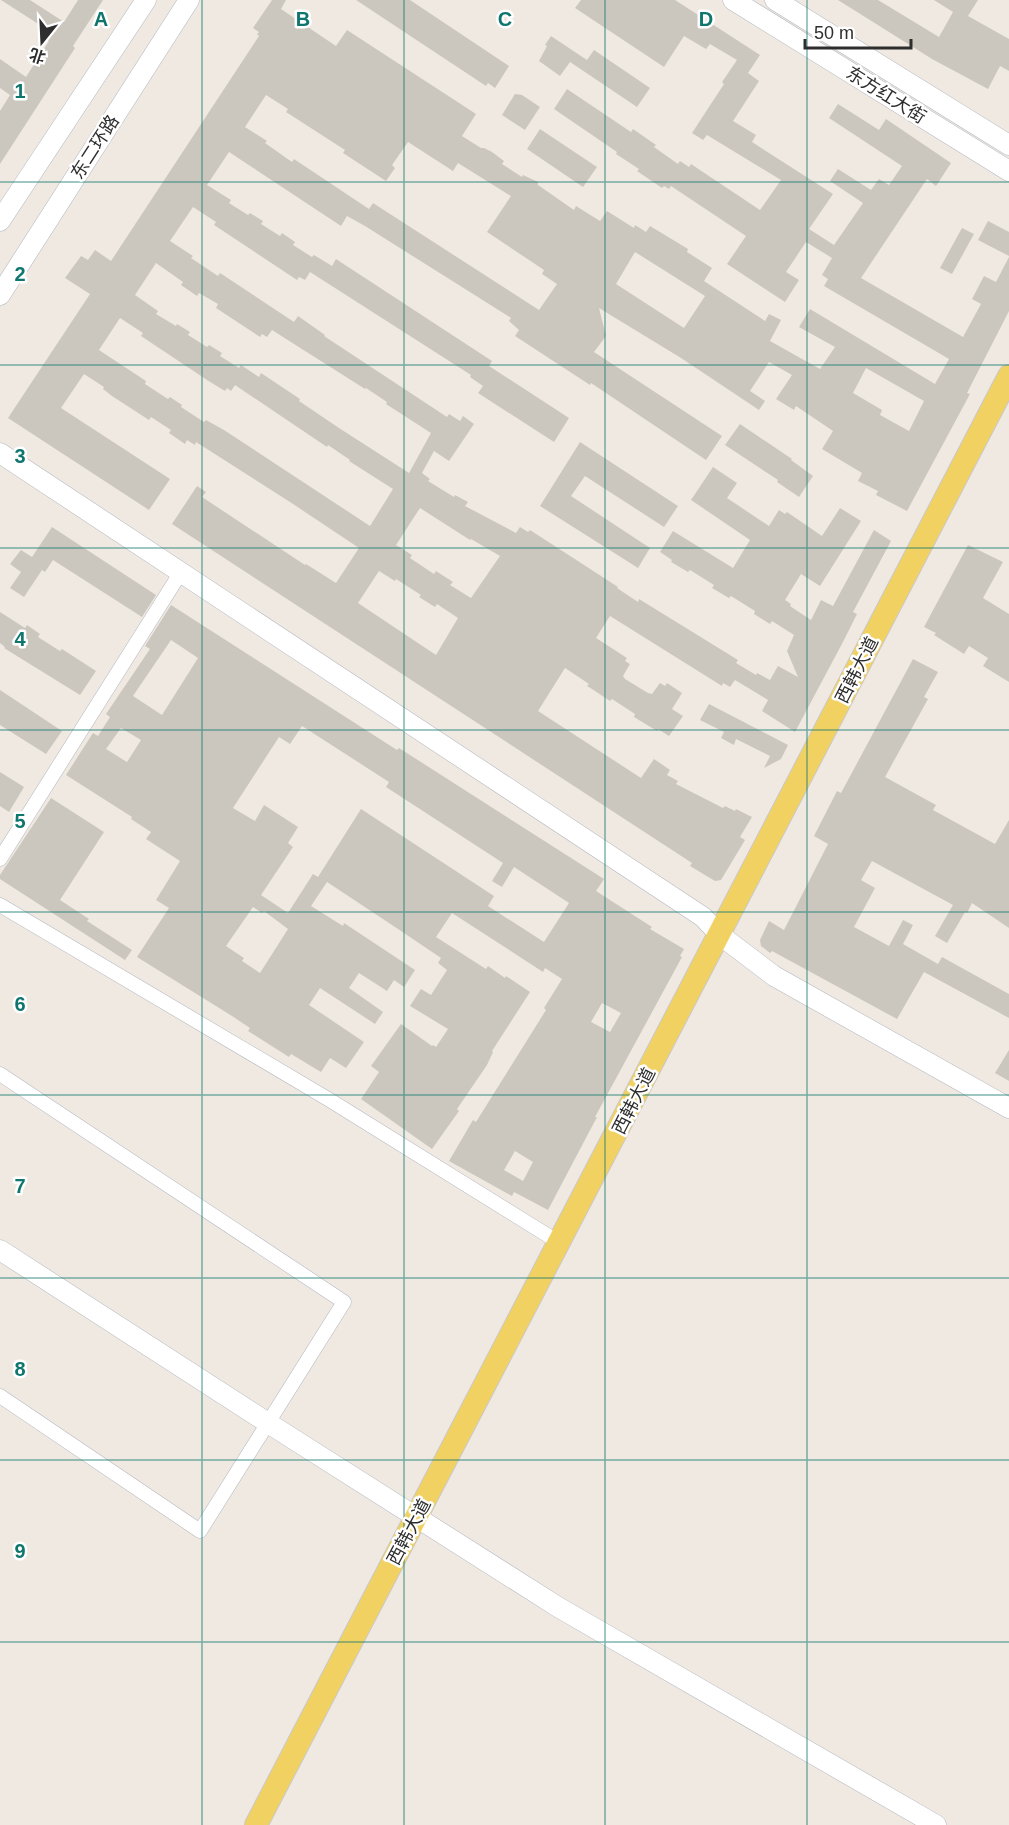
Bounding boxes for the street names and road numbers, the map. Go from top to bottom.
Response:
street label: 东方红大街 [843,63,929,127]
street label: 东二环路 [67,111,123,183]
street label: 西韩大道 [832,633,882,707]
street label: 西韩大道 [609,1064,659,1138]
street label: 西韩大道 [383,1496,435,1568]

